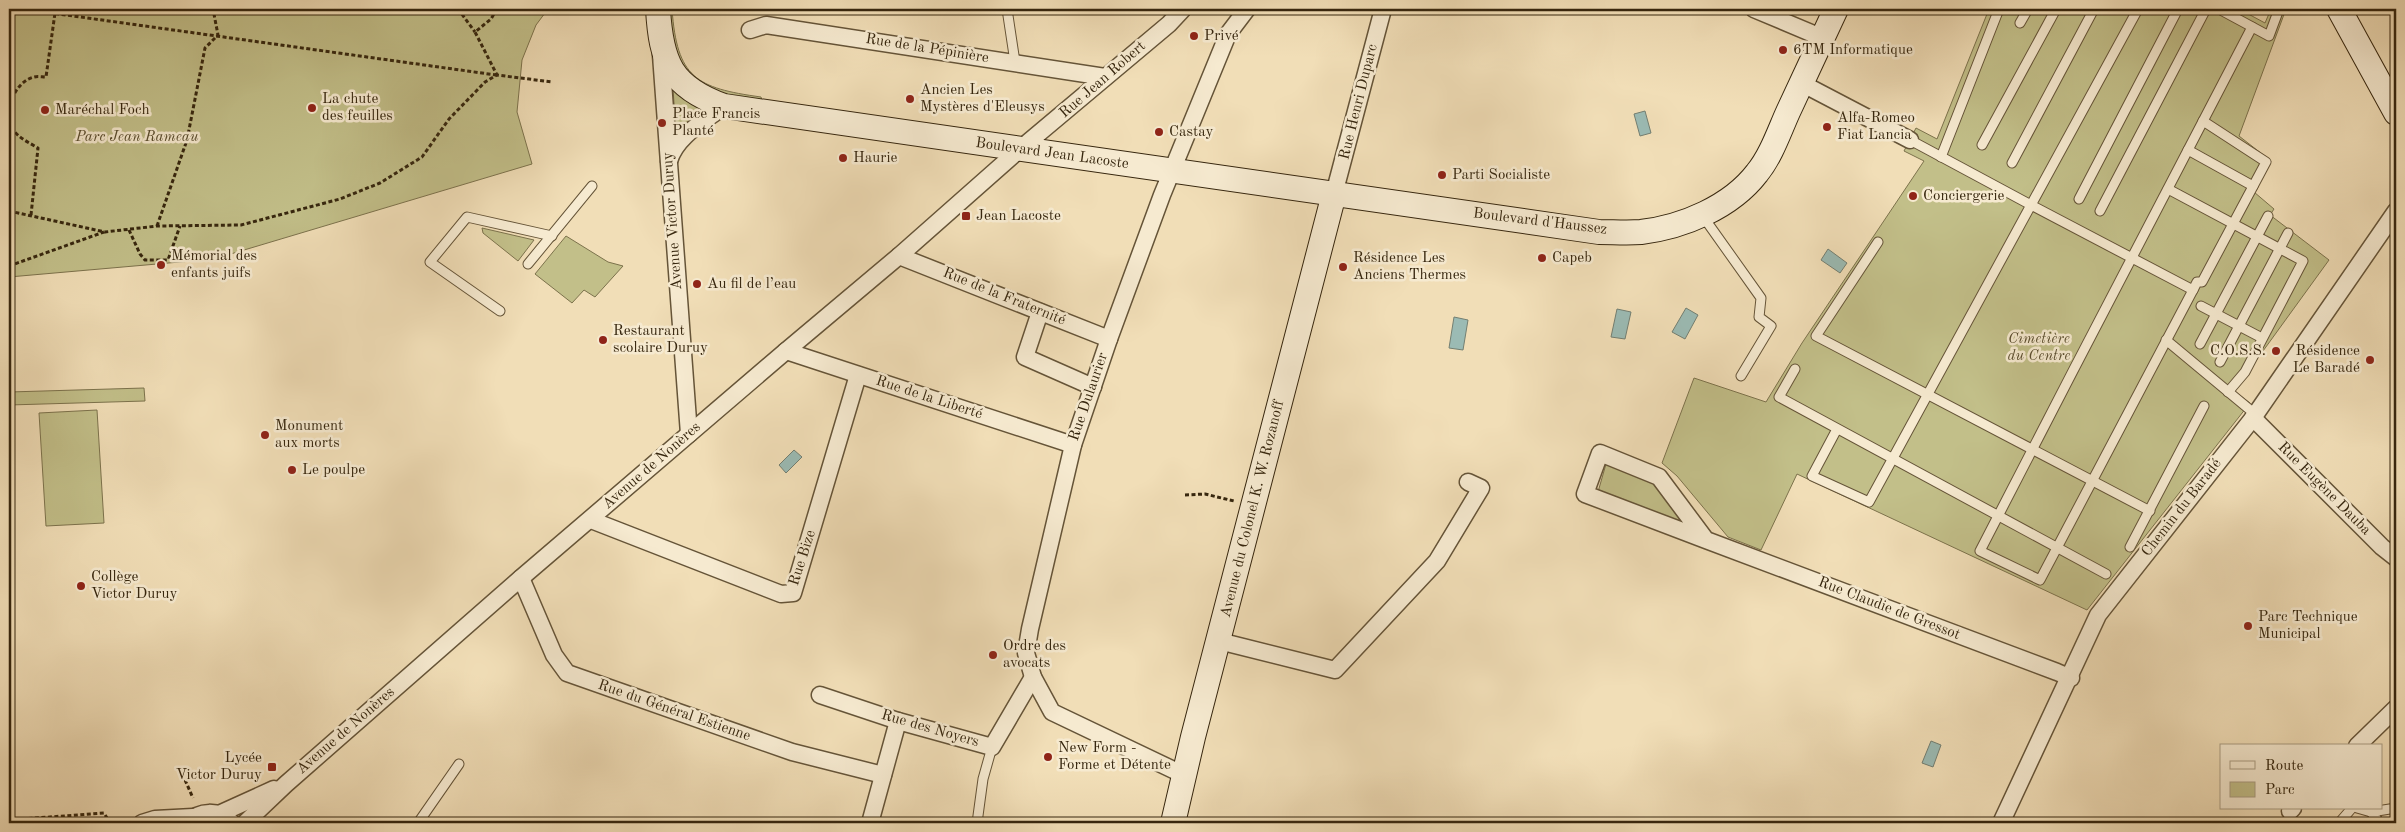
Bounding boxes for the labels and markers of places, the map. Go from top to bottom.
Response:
place label: Privé [1204,29,1239,44]
marker: Privé [1188,30,1200,42]
place label: 6TM Informatique [1793,43,1913,58]
marker: 6TM Informatique [1777,44,1789,56]
place label: Ancien Les Mystères d'Eleusys [920,83,1045,115]
place label: La chute des feuilles [322,92,393,124]
marker: Ancien Les Mystères d'Eleusys [904,93,916,105]
marker: La chute des feuilles [306,102,318,114]
place label: Maréchal Foch [55,103,150,118]
marker: Maréchal Foch [39,104,51,116]
place label: Place Francis Planté [672,107,760,139]
place label: Alfa-Romeo Fiat Lancia [1837,111,1915,143]
marker: Place Francis Planté [656,117,668,129]
marker: Alfa-Romeo Fiat Lancia [1821,121,1833,133]
place label: Castay [1169,125,1213,140]
marker: Castay [1153,126,1165,138]
place label: Haurie [853,151,897,166]
marker: Haurie [837,152,849,164]
place label: Parti Socialiste [1452,168,1550,183]
marker: Parti Socialiste [1436,169,1448,181]
place label: Conciergerie [1923,189,2004,204]
marker: Conciergerie [1907,190,1919,202]
place label: Jean Lacoste [976,209,1061,224]
marker: Jean Lacoste [960,210,972,222]
place label: Mémorial des enfants juifs [171,249,257,281]
place label: Résidence Les Anciens Thermes [1353,251,1466,283]
place label: Capeb [1552,251,1592,266]
marker: Capeb [1536,252,1548,264]
marker: Mémorial des enfants juifs [155,259,167,271]
marker: Résidence Les Anciens Thermes [1337,261,1349,273]
place label: Au fil de l’eau [707,277,796,292]
marker: Au fil de l’eau [691,278,703,290]
place label: Restaurant scolaire Duruy [613,324,708,356]
marker: Restaurant scolaire Duruy [597,334,609,346]
place label: C.O.S.S. [2210,344,2266,359]
place label: Résidence Le Baradé [2293,344,2360,376]
marker: C.O.S.S. [2270,345,2282,357]
marker: Résidence Le Baradé [2364,354,2376,366]
place label: Monument aux morts [275,419,343,451]
marker: Monument aux morts [259,429,271,441]
place label: Le poulpe [302,463,365,478]
marker: Le poulpe [286,464,298,476]
place label: Collège Victor Duruy [91,570,177,602]
marker: Collège Victor Duruy [75,580,87,592]
place label: Parc Technique Municipal [2258,610,2358,642]
marker: Parc Technique Municipal [2242,620,2254,632]
place label: Ordre des avocats [1003,639,1066,671]
marker: Ordre des avocats [987,649,999,661]
place label: New Form - Forme et Détente [1058,741,1171,773]
place label: Lycée Victor Duruy [176,751,262,783]
marker: New Form - Forme et Détente [1042,751,1054,763]
marker: Lycée Victor Duruy [266,761,278,773]

